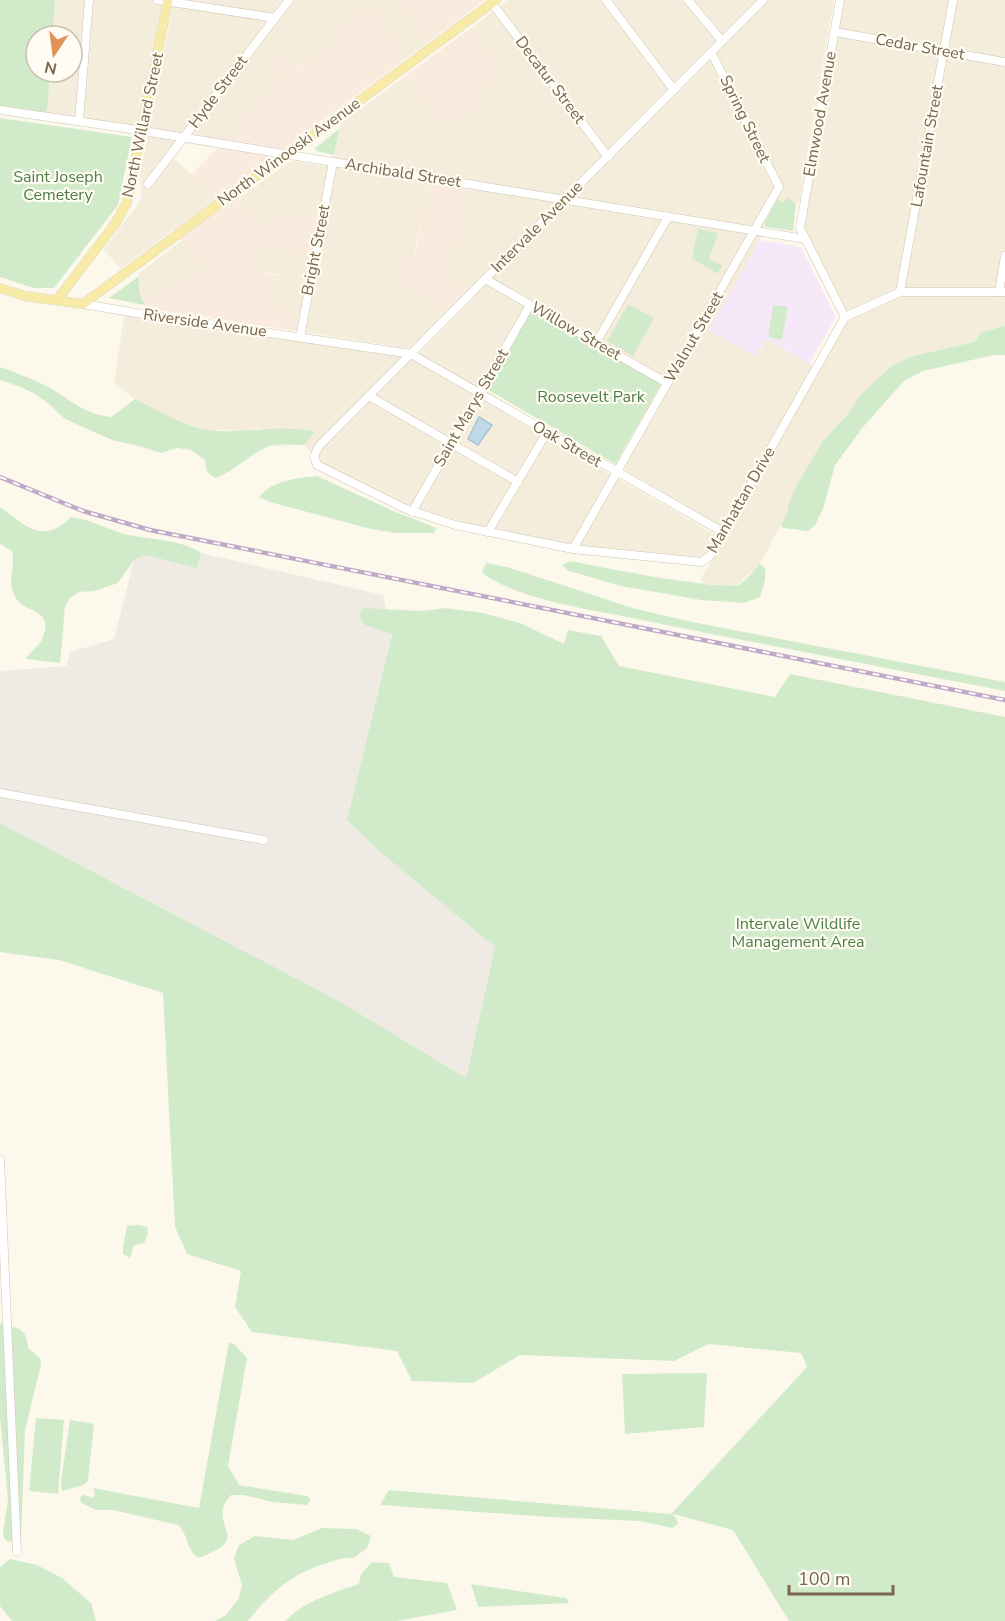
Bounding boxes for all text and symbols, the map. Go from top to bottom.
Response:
north arrow [24,24,84,84]
street label: Cedar Street [874,28,967,66]
street label: Decatur Street [510,32,590,129]
street label: North Willard Street [117,50,169,200]
street label: Elmwood Avenue [798,50,842,178]
street label: Hyde Street [183,51,253,133]
text: N [43,56,59,80]
street label: Spring Street [714,72,776,167]
street label: Lafountain Street [905,83,949,209]
street label: North Winooski Avenue [213,93,365,211]
street label: Archibald Street [343,153,463,193]
park label: Saint Joseph Cemetery [13,166,103,206]
street label: Intervale Avenue [486,176,588,278]
street label: Bright Street [296,202,336,297]
street label: Walnut Street [659,287,729,386]
street label: Willow Street [527,296,625,366]
street label: Riverside Avenue [142,303,268,343]
street label: Saint Marys Street [428,345,514,471]
park label: Roosevelt Park [537,386,646,408]
street label: Oak Street [528,415,606,473]
street label: Manhattan Drive [702,443,780,557]
park label: Intervale Wildlife Management Area [732,913,864,953]
scale bar [789,1558,892,1596]
text: 100 m [798,1567,850,1591]

